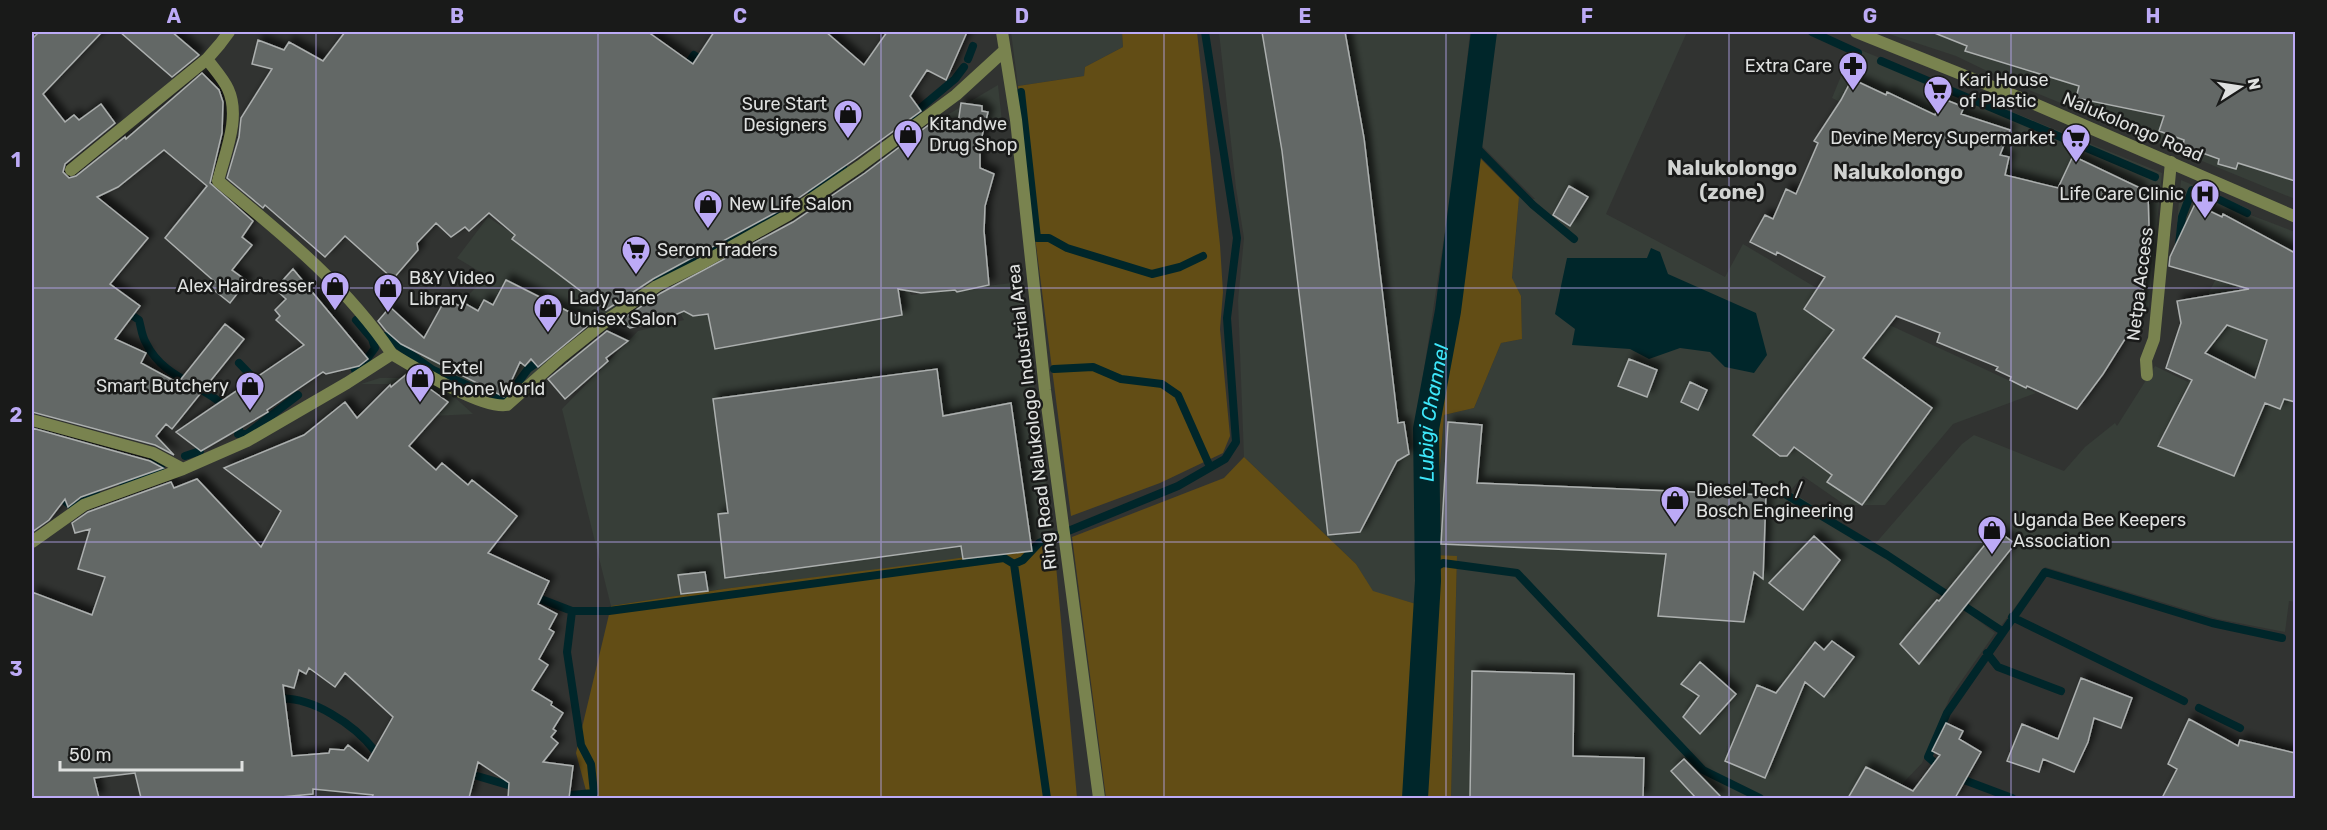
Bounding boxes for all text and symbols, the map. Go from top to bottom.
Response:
text: A [167,4,182,28]
text: B [450,4,464,28]
text: C [733,4,747,28]
text: D [1015,4,1029,28]
text: E [1299,4,1311,28]
text: F [1581,4,1593,28]
text: G [1863,4,1877,28]
text: H [2146,4,2160,28]
pharmacy icon: Extra Care [1837,50,1869,92]
place label: Extra Care [1745,55,1832,77]
north arrow [2210,57,2270,117]
place label: Kari House of Plastic [1959,69,2049,112]
supermarket icon: Kari House of Plastic [1922,74,1954,116]
text: N [2244,76,2265,92]
street label: Nalukolongo Road [2059,87,2207,167]
place label: Sure Start Designers [742,93,827,136]
shop icon: Sure Start Designers [832,98,864,140]
place label: Kitandwe Drug Shop [929,113,1017,156]
shop icon: Kitandwe Drug Shop [892,118,924,160]
supermarket icon: Devine Mercy Supermarket [2060,122,2092,164]
place label: Devine Mercy Supermarket [1830,127,2055,149]
text: 1 [11,148,21,172]
district label: Nalukolongo (zone) [1667,155,1797,204]
district label: Nalukolongo [1833,159,1963,184]
hospital icon: Life Care Clinic [2189,178,2221,220]
place label: Life Care Clinic [2059,183,2184,205]
shop icon: New Life Salon [692,188,724,230]
place label: New Life Salon [729,193,852,215]
street label: Netpa Access [2122,226,2158,342]
supermarket icon: Serom Traders [620,234,652,276]
place label: Serom Traders [657,239,778,261]
street label: Ring Road Nalukologo Industrial Area [1002,263,1062,571]
place label: B&Y Video Library [409,267,495,310]
shop icon: Alex Hairdresser [319,270,351,312]
shop icon: B&Y Video Library [372,272,404,314]
place label: Alex Hairdresser [177,275,314,297]
place label: Lady Jane Unisex Salon [569,287,677,330]
shop icon: Lady Jane Unisex Salon [532,292,564,334]
water label: Lubigi Channel [1414,341,1454,482]
place label: Extel Phone World [441,357,545,400]
shop icon: Extel Phone World [404,362,436,404]
shop icon: Smart Butchery [234,370,266,412]
place label: Smart Butchery [96,375,229,397]
text: 2 [10,403,23,427]
place label: Diesel Tech / Bosch Engineering [1696,479,1854,522]
shop icon: Diesel Tech / Bosch Engineering [1659,484,1691,526]
place label: Uganda Bee Keepers Association [2013,509,2186,552]
shop icon: Uganda Bee Keepers Association [1976,514,2008,556]
text: 3 [9,657,23,681]
scale bar [60,734,242,772]
text: 50 m [69,744,112,766]

